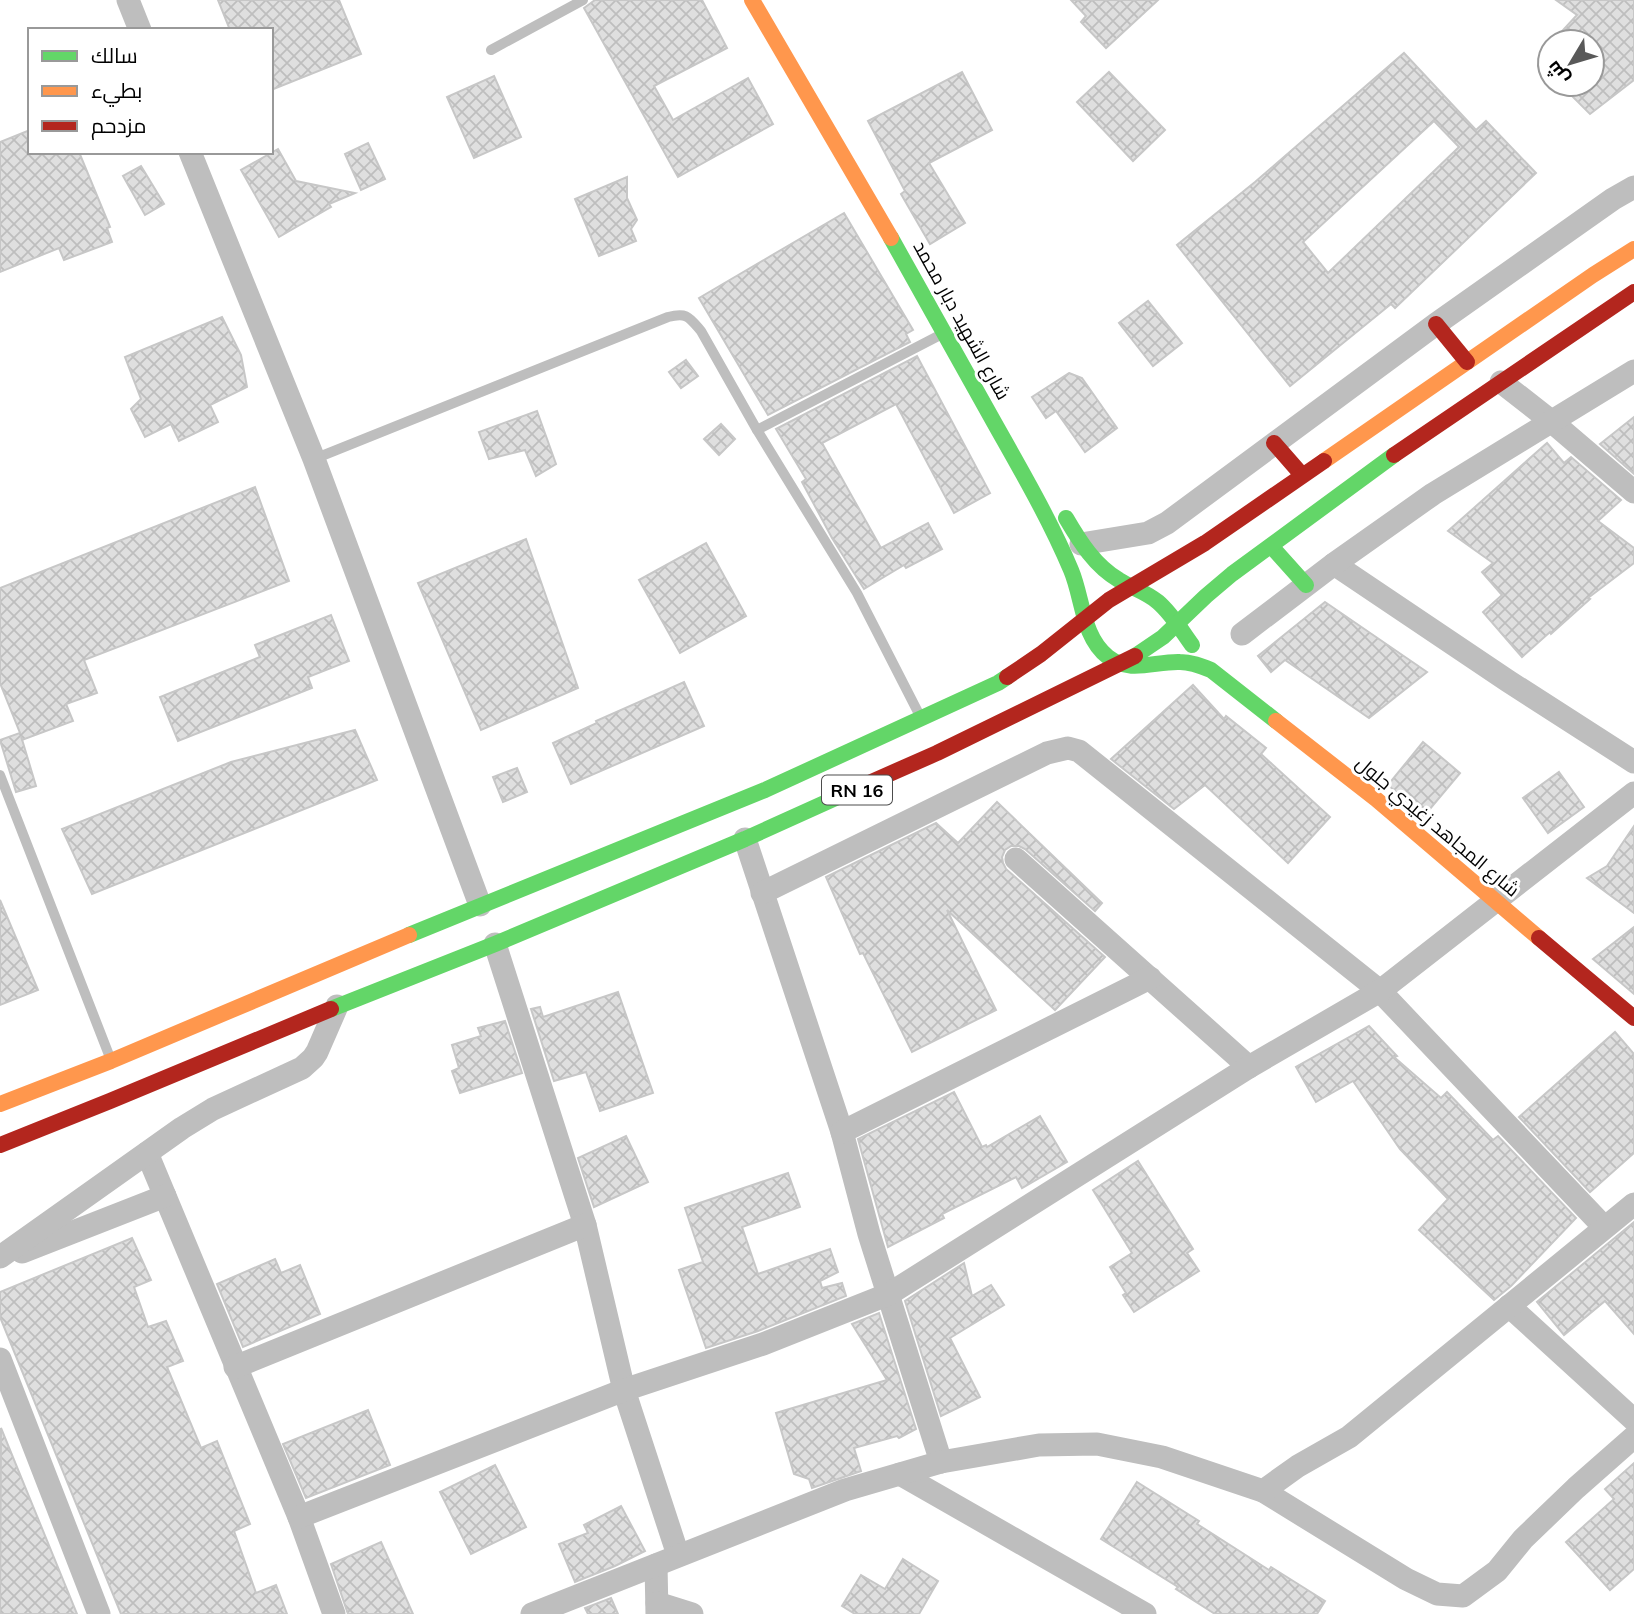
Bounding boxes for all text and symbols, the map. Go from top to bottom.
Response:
legend [28,28,273,154]
north arrow [1536,28,1606,98]
text: سالك [91,42,138,68]
text: ش [1541,56,1575,90]
text: بطيء [91,77,142,107]
text: مزدحم [91,112,146,140]
street label: شارع الشهيد دبار محمد [907,236,1016,405]
street label: شارع المجاهد زغيدي جلول [1349,751,1525,904]
road number: RN 16 [822,776,892,804]

